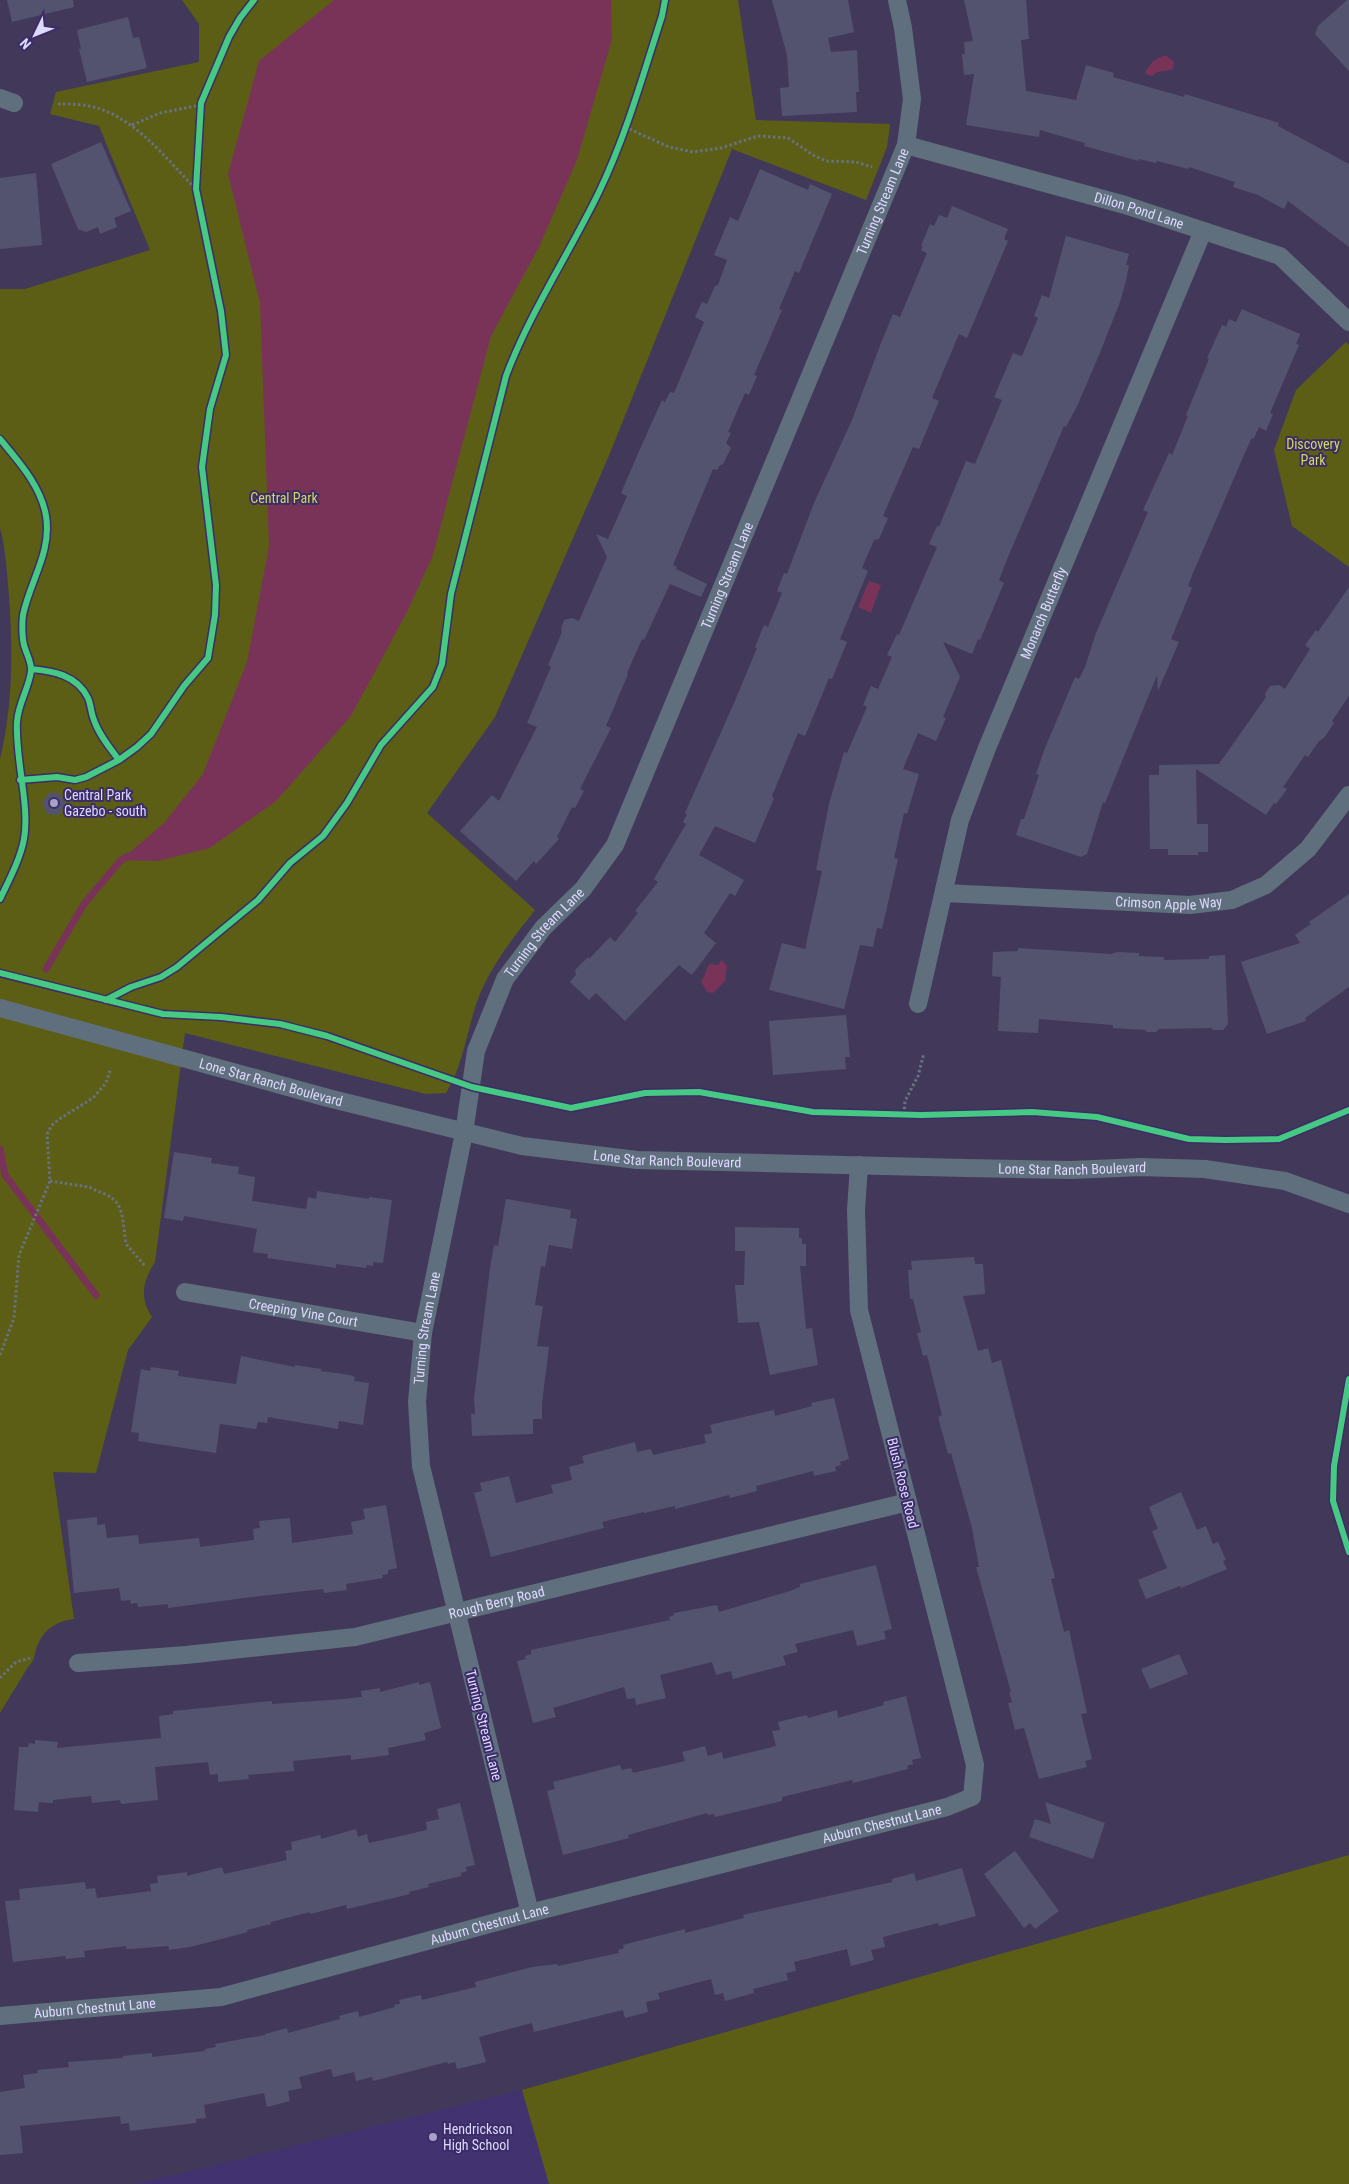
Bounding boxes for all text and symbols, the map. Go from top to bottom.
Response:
north arrow [10,10,60,60]
text: N [17,35,34,52]
street label: Turning Stream Lane [853,145,912,257]
street label: Dillon Pond Lane [1092,189,1186,232]
park label: Discovery Park [1286,436,1340,468]
park label: Central Park [250,490,318,506]
street label: Turning Stream Lane [698,519,757,631]
street label: Monarch Butterfly [1017,564,1070,661]
place label: Central Park Gazebo - south [64,787,147,819]
marker: Central Park Gazebo - south [48,797,60,809]
street label: Turning Stream Lane [501,884,588,981]
street label: Crimson Apple Way [1115,893,1223,913]
street label: Lone Star Ranch Boulevard [197,1055,344,1109]
street label: Lone Star Ranch Boulevard [592,1147,741,1171]
street label: Lone Star Ranch Boulevard [998,1159,1146,1178]
street label: Turning Stream Lane [411,1270,443,1385]
street label: Creeping Vine Court [248,1295,359,1330]
street label: Blush Rose Road [884,1436,922,1530]
street label: Rough Berry Road [447,1583,546,1622]
street label: Turning Stream Lane [462,1668,506,1783]
street label: Auburn Chestnut Lane [821,1801,943,1846]
street label: Auburn Chestnut Lane [428,1900,551,1948]
street label: Auburn Chestnut Lane [33,1995,157,2021]
place label: Hendrickson High School [443,2121,512,2153]
marker: Hendrickson High School [427,2131,439,2143]

